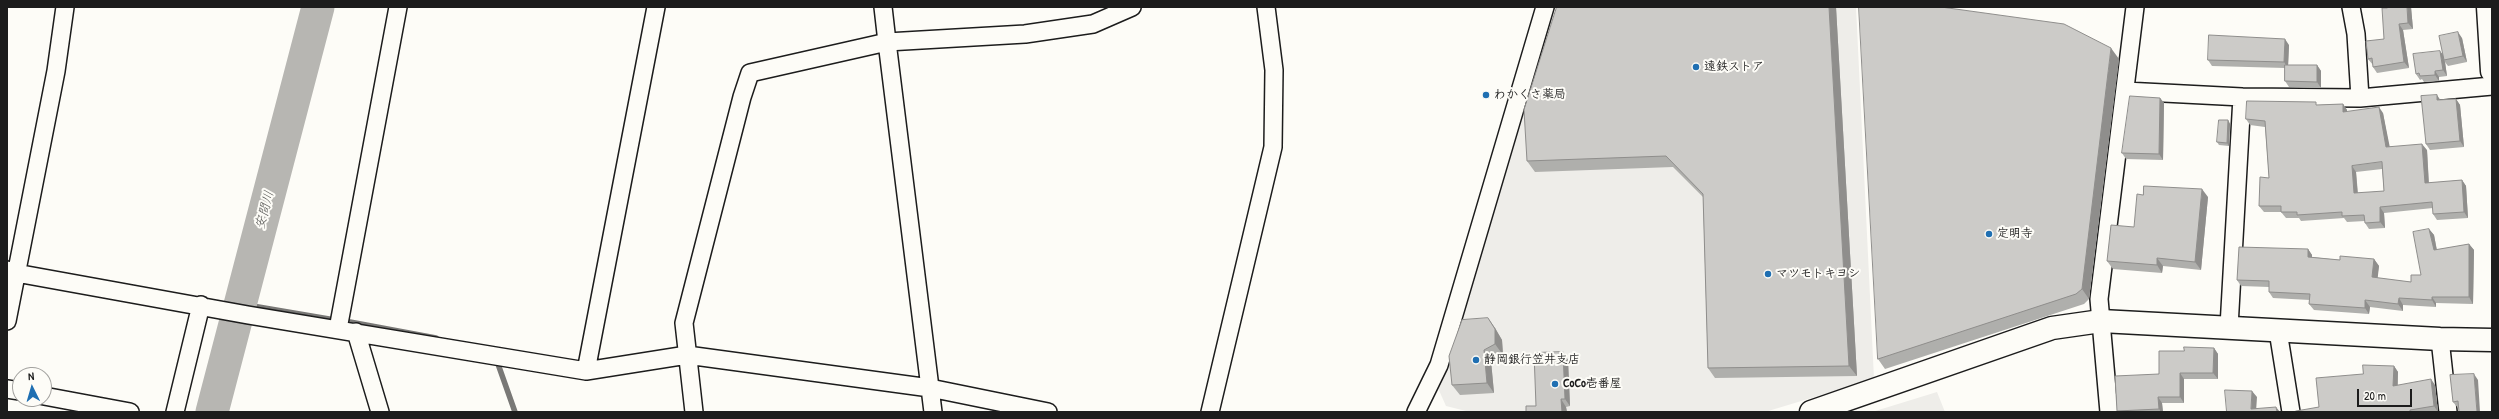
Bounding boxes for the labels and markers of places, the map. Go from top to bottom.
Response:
place label: 遠鉄ストア [1704,60,1764,74]
marker: 遠鉄ストア [1691,62,1701,72]
place label: わかくさ薬局 [1494,88,1566,102]
marker: わかくさ薬局 [1481,90,1491,100]
place label: 定明寺 [1997,227,2033,241]
marker: 定明寺 [1984,229,1994,239]
place label: マツモトキヨシ [1776,267,1860,281]
marker: マツモトキヨシ [1763,269,1773,279]
place label: 静岡銀行笠井支店 [1484,353,1580,367]
marker: 静岡銀行笠井支店 [1471,355,1481,365]
place label: CoCo壱番屋 [1563,377,1622,391]
marker: CoCo壱番屋 [1550,379,1560,389]

